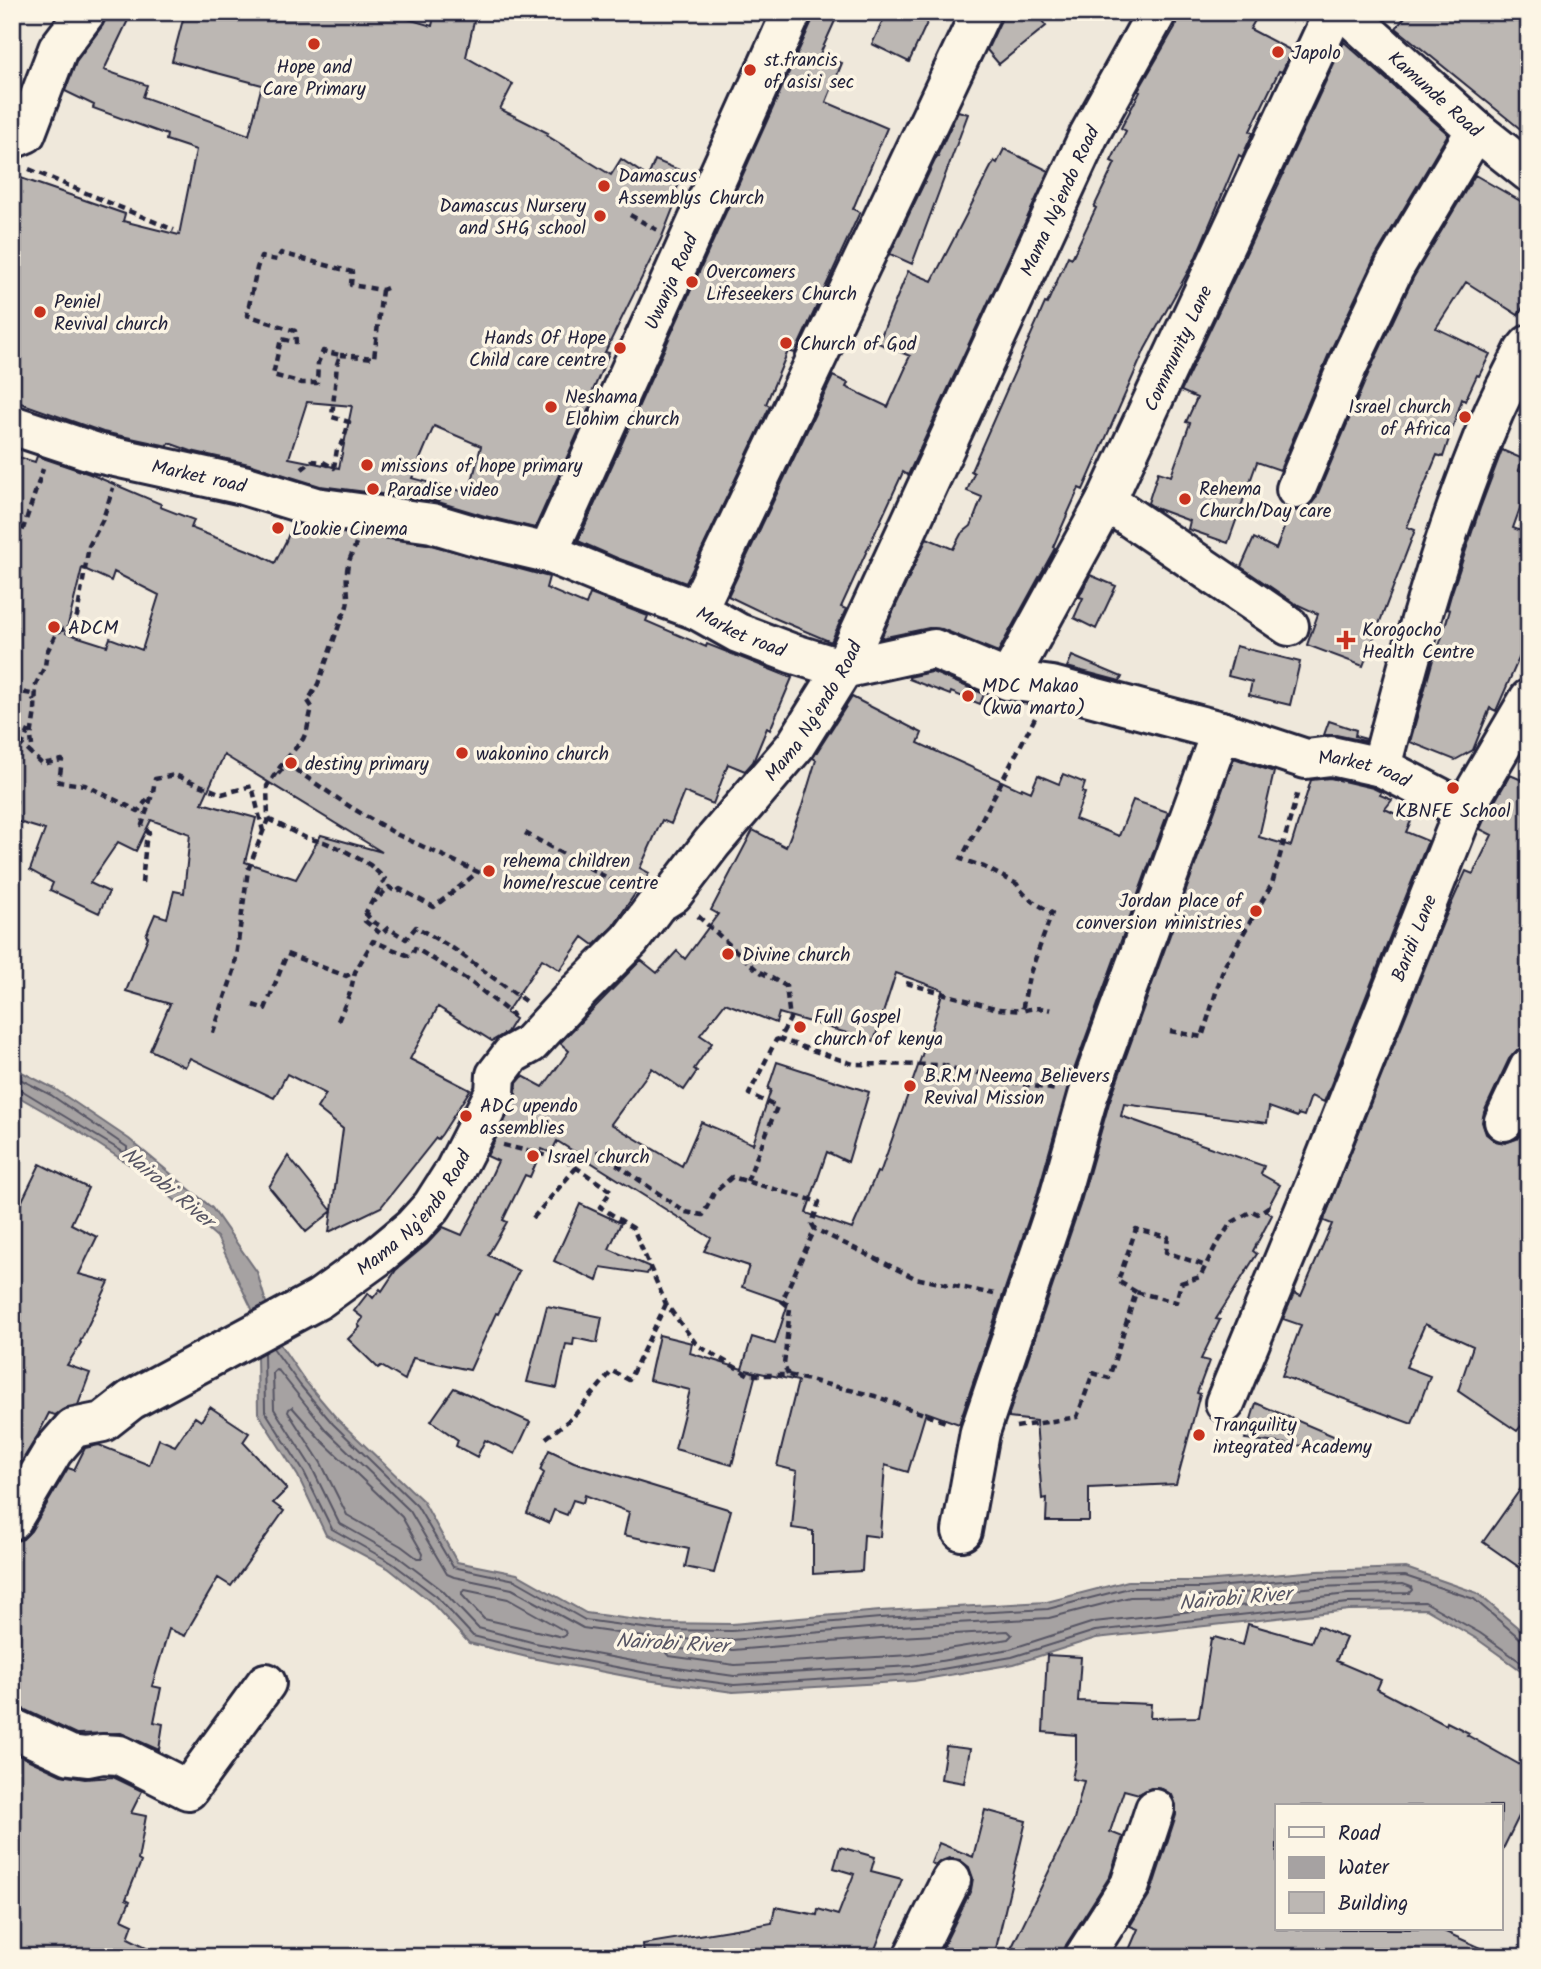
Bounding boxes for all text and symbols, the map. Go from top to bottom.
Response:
marker: Hope and Care Primary [306,36,322,52]
place label: Japolo [1292,39,1341,69]
marker: Japolo [1270,44,1286,60]
street label: Kamunde Road [1380,44,1488,147]
place label: st.francis of asisi sec [764,46,854,98]
place label: Hope and Care Primary [262,53,367,105]
marker: st.francis of asisi sec [742,62,758,78]
street label: Mama Ng'endo Road [1013,120,1109,282]
place label: Damascus Assemblys Church [618,162,764,214]
marker: Damascus Assemblys Church [596,178,612,194]
place label: Damascus Nursery and SHG school [439,192,587,244]
marker: Damascus Nursery and SHG school [592,208,608,224]
street label: Uwanja Road [638,229,707,335]
place label: Overcomers Lifeseekers Church [706,258,857,310]
marker: Overcomers Lifeseekers Church [684,274,700,290]
street label: Community Lane [1137,280,1222,417]
place label: Peniel Revival church [54,288,168,340]
marker: Peniel Revival church [32,304,48,320]
place label: Hands Of Hope Child care centre [469,324,606,376]
place label: Church of God [800,330,917,360]
marker: Church of God [778,335,794,351]
marker: Hands Of Hope Child care centre [612,340,628,356]
place label: Neshama Elohim church [565,383,680,435]
place label: Israel church of Africa [1348,393,1451,445]
marker: Neshama Elohim church [543,399,559,415]
marker: Israel church of Africa [1457,409,1473,425]
street label: Market road [149,452,249,502]
place label: missions of hope primary [381,452,583,482]
marker: missions of hope primary [359,457,375,473]
place label: Rehema Church/Day care [1199,475,1332,527]
place label: Paradise video [387,476,499,506]
marker: Paradise video [365,481,381,497]
marker: Rehema Church/Day care [1177,491,1193,507]
place label: Lookie Cinema [292,515,408,545]
marker: Lookie Cinema [270,520,286,536]
street label: Market road [690,599,790,667]
place label: ADCM [68,614,118,644]
place label: Korogocho Health Centre [1362,616,1475,668]
marker: ADCM [46,619,62,635]
marker: Korogocho Health Centre [1336,630,1356,650]
street label: Mama Ng'endo Road [758,636,871,789]
place label: MDC Makao (kwa marto) [982,672,1085,724]
marker: MDC Makao (kwa marto) [960,688,976,704]
place label: wakonino church [476,740,609,770]
street label: Market road [1316,743,1415,797]
marker: wakonino church [454,745,470,761]
place label: destiny primary [305,750,430,780]
marker: destiny primary [283,755,299,771]
marker: KBNFE School [1445,780,1461,796]
place label: KBNFE School [1395,797,1511,827]
place label: rehema children home/rescue centre [503,847,659,899]
marker: rehema children home/rescue centre [481,863,497,879]
place label: Jordan place of conversion ministries [1076,887,1244,939]
street label: Baridi Lane [1384,890,1446,986]
marker: Jordan place of conversion ministries [1248,903,1264,919]
place label: Divine church [742,941,850,971]
marker: Divine church [720,946,736,962]
place label: Full Gospel church of kenya [814,1003,943,1055]
marker: Full Gospel church of kenya [792,1019,808,1035]
place label: B.R.M Neema Believers Revival Mission [924,1062,1110,1114]
marker: B.R.M Neema Believers Revival Mission [902,1078,918,1094]
place label: ADC upendo assemblies [480,1092,578,1144]
marker: ADC upendo assemblies [458,1108,474,1124]
water label: Nairobi River [113,1139,224,1240]
place label: Israel church [547,1143,650,1173]
street label: Mama Ng'endo Road [350,1144,480,1284]
marker: Israel church [525,1148,541,1164]
place label: Tranquility integrated Academy [1213,1411,1373,1463]
marker: Tranquility integrated Academy [1191,1427,1207,1443]
water label: Nairobi River [1178,1578,1297,1621]
water label: Nairobi River [615,1625,733,1664]
legend [1275,1804,1502,1930]
text: Road [1338,1818,1381,1851]
text: Water [1338,1852,1390,1885]
text: Building [1338,1888,1408,1921]

